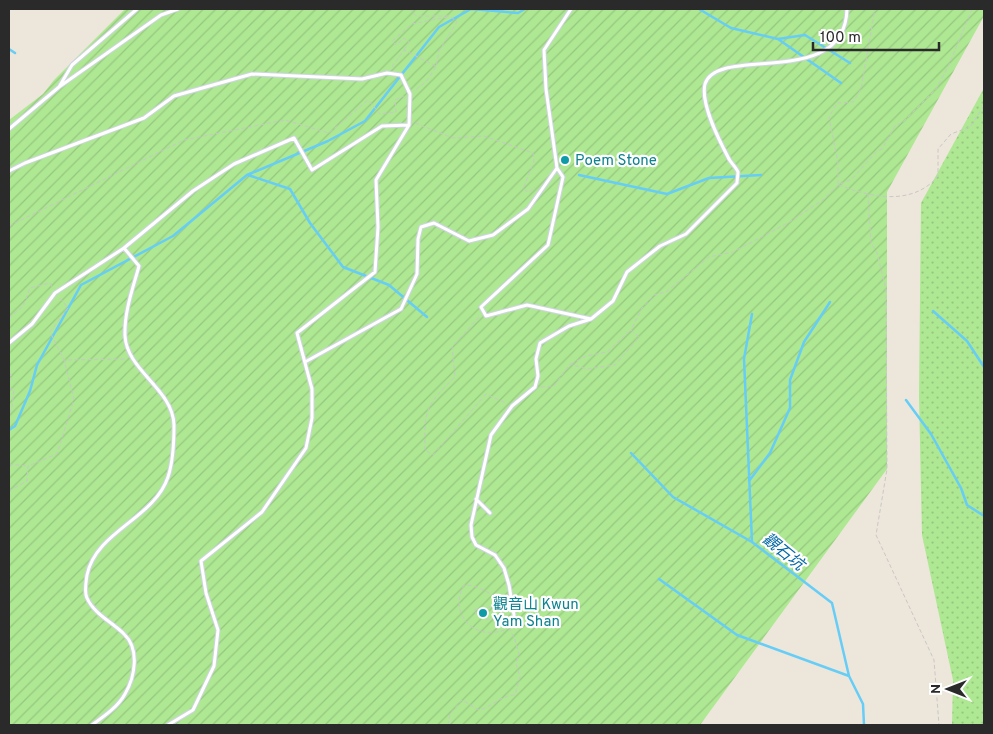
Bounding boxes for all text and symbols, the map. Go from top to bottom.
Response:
scale bar [813,20,939,52]
text: 100 m [820,29,861,48]
place label: Poem Stone [575,152,657,171]
marker: Poem Stone [559,154,571,166]
water label: 觀石坑 [758,530,809,577]
place label: 觀音山 Kwun Yam Shan [493,596,579,632]
marker: 觀音山 Kwun Yam Shan [477,607,489,619]
north arrow [923,664,973,714]
text: N [928,684,945,694]

